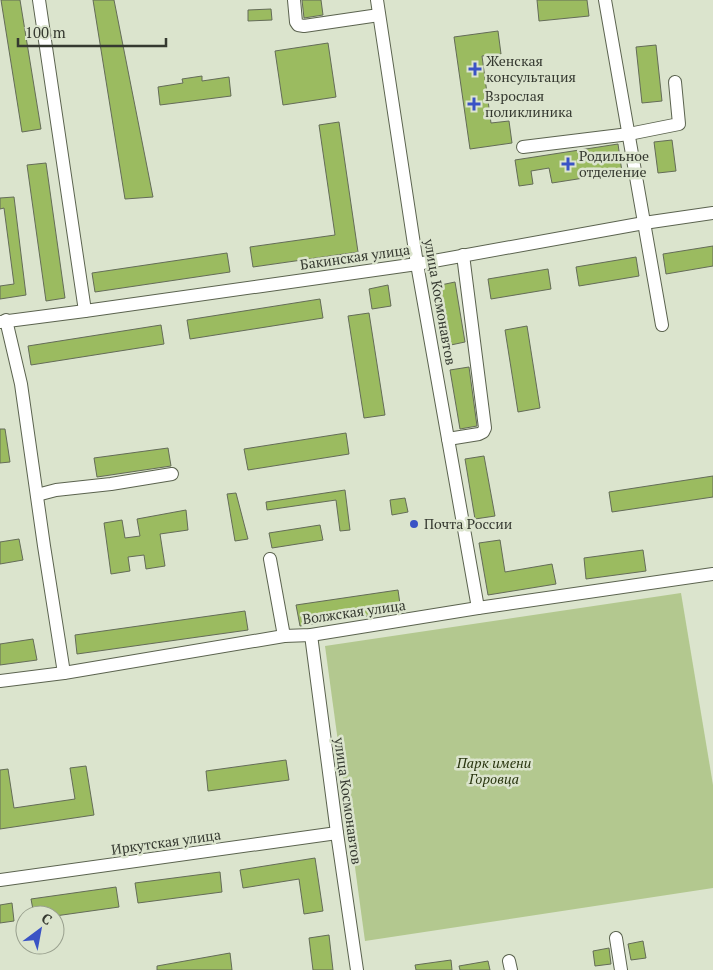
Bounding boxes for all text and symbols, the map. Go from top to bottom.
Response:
scale bar [18,15,165,47]
text: 100 m [25,22,66,42]
place label: Женская консультация [486,51,576,86]
marker: Женская консультация [468,62,482,76]
place label: Взрослая поликлиника [485,86,573,121]
marker: Взрослая поликлиника [467,97,481,111]
place label: Родильное отделение [579,146,649,181]
marker: Родильное отделение [561,157,575,171]
street label: улица Космонавтов [420,236,461,367]
street label: Бакинская улица [299,239,411,274]
place label: Почта России [424,514,513,533]
marker: Почта России [408,518,420,530]
street label: Волжская улица [301,595,407,628]
street label: улица Космонавтов [330,735,367,866]
park label: Парк имени Горовца [456,753,531,788]
street label: Иркутская улица [110,824,222,859]
north arrow [15,905,65,955]
text: С [38,908,56,929]

